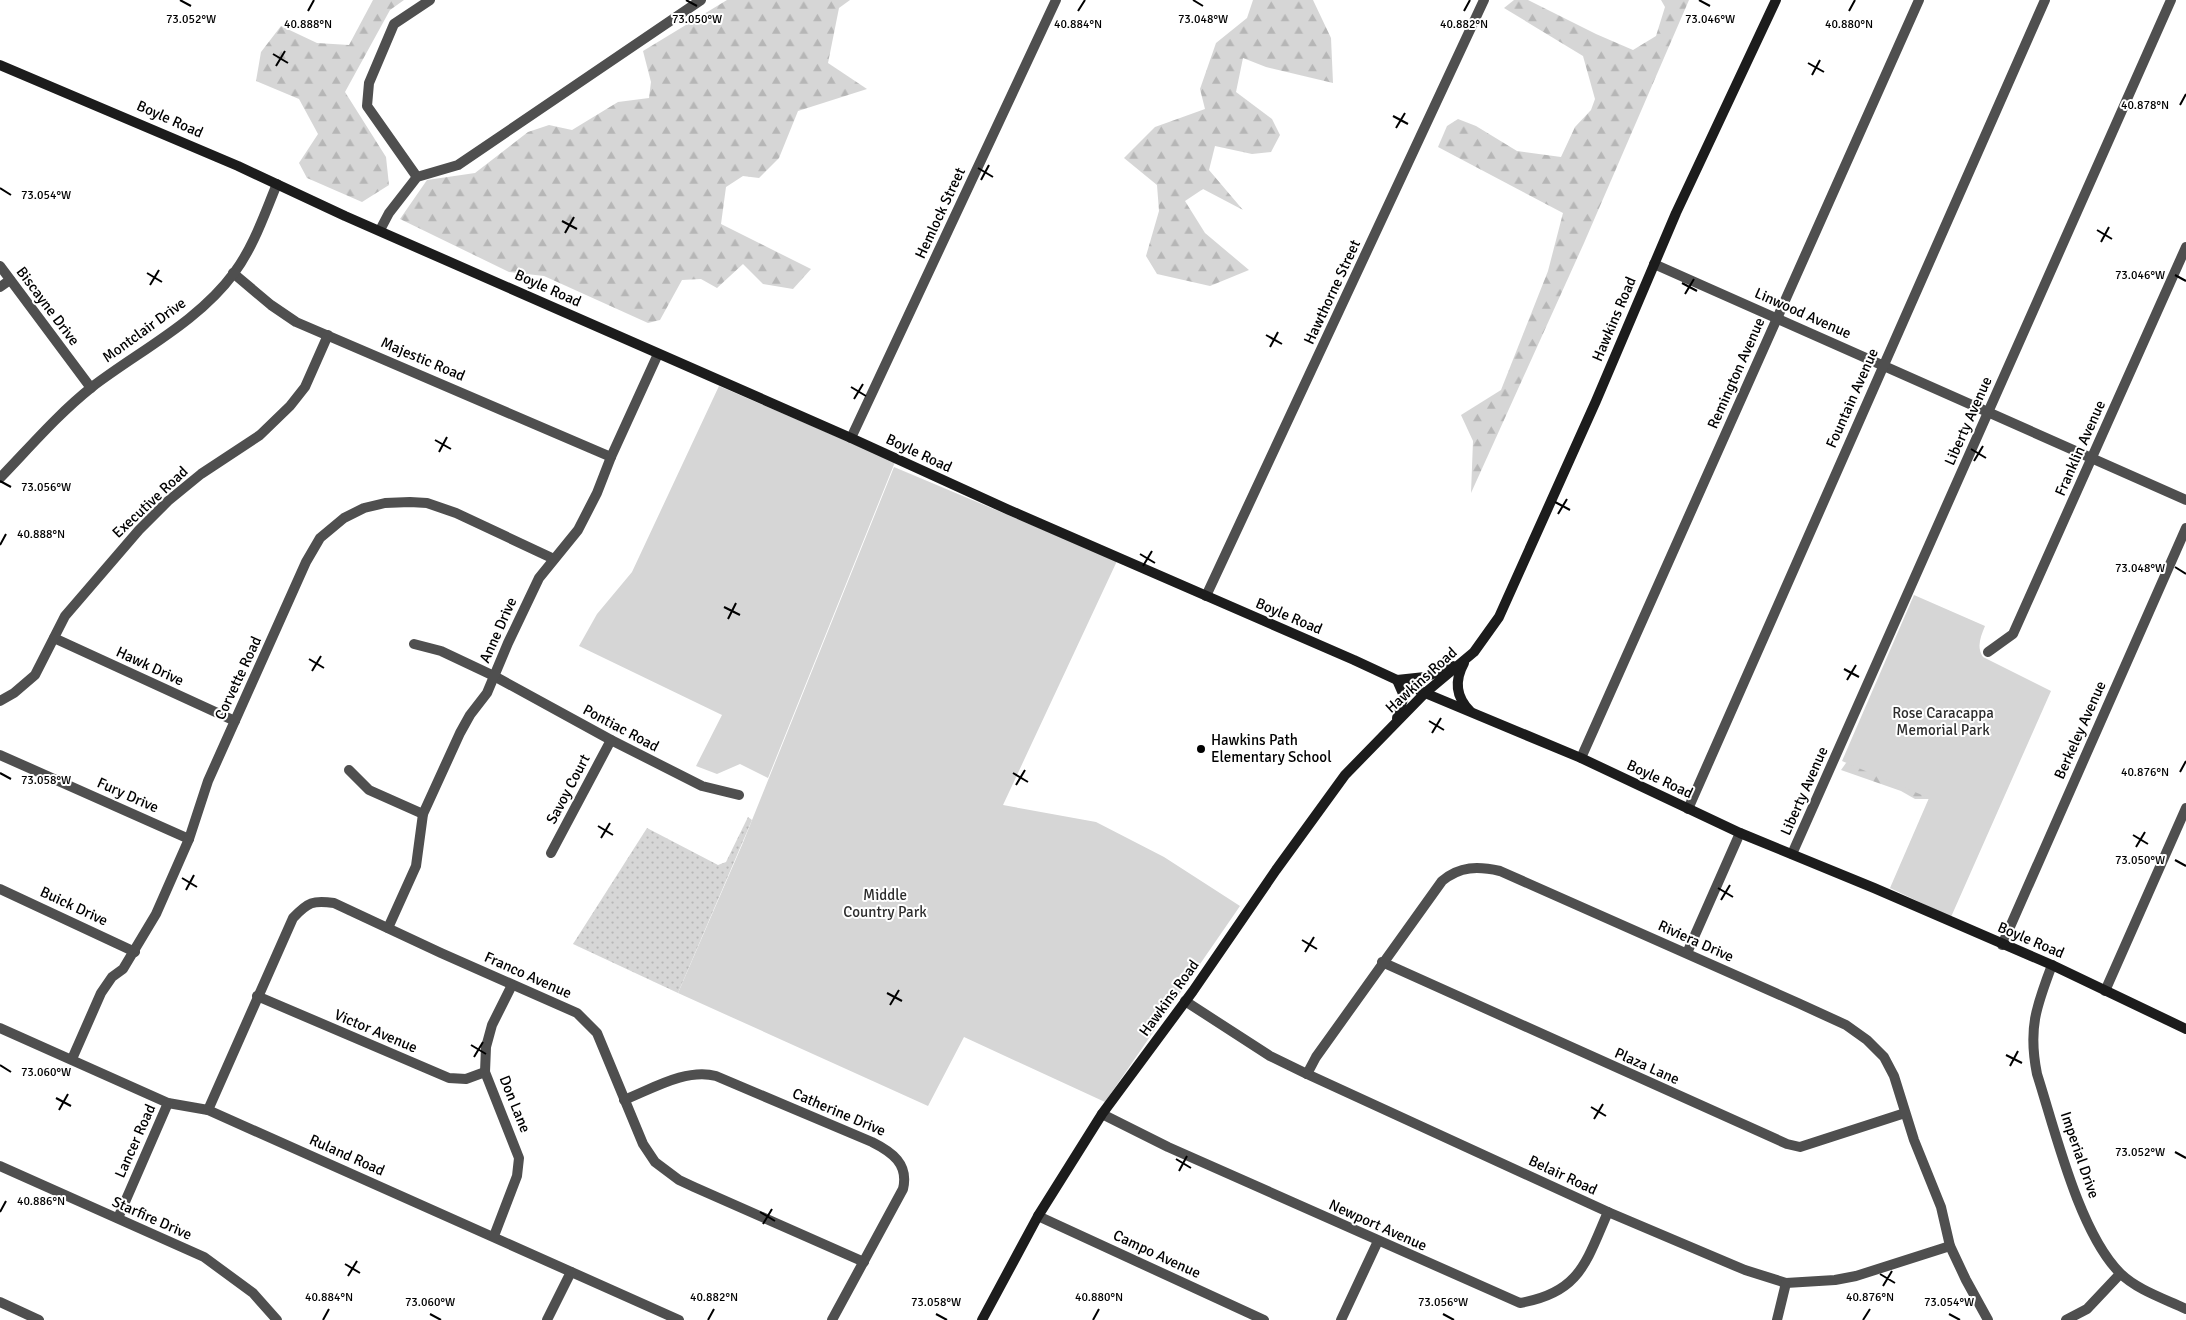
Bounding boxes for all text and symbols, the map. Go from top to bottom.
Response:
text: 73.052°W [166,12,216,27]
text: 73.050°W [672,12,722,27]
text: 73.048°W [1178,12,1228,27]
text: 73.046°W [1685,12,1735,27]
text: 40.888°N [284,17,332,32]
text: 40.884°N [1054,17,1102,32]
text: 40.882°N [1440,17,1488,32]
text: 40.880°N [1825,17,1873,32]
street label: Boyle Road [134,96,206,142]
text: 40.878°N [2121,98,2169,113]
street label: Hemlock Street [911,165,969,261]
text: 73.054°W [21,188,71,203]
street label: Hawthorne Street [1300,237,1364,347]
street label: Biscayne Drive [13,263,83,349]
street label: Boyle Road [512,265,584,311]
text: 73.046°W [2115,268,2165,283]
street label: Hawkins Road [1588,274,1640,364]
street label: Linwood Avenue [1752,284,1854,342]
street label: Montclair Drive [99,294,189,366]
street label: Remington Avenue [1703,315,1769,431]
street label: Majestic Road [378,333,468,385]
street label: Fountain Avenue [1822,345,1882,451]
street label: Liberty Avenue [1940,374,1996,468]
street label: Franklin Avenue [2051,397,2109,499]
street label: Boyle Road [883,430,955,476]
street label: Executive Road [108,462,192,542]
text: 73.056°W [21,480,71,495]
text: 40.888°N [17,527,65,542]
text: 73.048°W [2115,561,2165,576]
street label: Anne Drive [476,594,520,666]
street label: Boyle Road [1253,594,1325,638]
street label: Corvette Road [211,633,265,723]
street label: Hawk Drive [113,642,187,690]
street label: Hawkins Road [1382,643,1461,717]
street label: Berkeley Avenue [2050,678,2110,782]
street label: Pontiac Road [580,700,662,756]
park label: Rose Caracappa Memorial Park [1892,704,1994,739]
place label: Hawkins Path Elementary School [1211,731,1332,766]
marker: Hawkins Path Elementary School [1195,743,1207,755]
street label: Liberty Avenue [1776,744,1832,838]
street label: Savoy Court [542,751,594,827]
street label: Boyle Road [1624,756,1696,802]
text: 40.876°N [2121,765,2169,780]
text: 73.058°W [21,773,71,788]
street label: Fury Drive [94,773,162,817]
text: 73.050°W [2115,853,2165,868]
street label: Buick Drive [37,882,111,930]
park label: Middle Country Park [843,886,927,921]
street label: Riviera Drive [1655,916,1737,966]
street label: Boyle Road [1995,918,2067,962]
street label: Franco Avenue [482,948,574,1002]
street label: Hawkins Road [1135,956,1203,1040]
street label: Victor Avenue [332,1005,420,1057]
street label: Plaza Lane [1612,1044,1682,1088]
text: 73.060°W [21,1065,71,1080]
street label: Don Lane [495,1073,535,1135]
street label: Catherine Drive [790,1084,888,1140]
street label: Lancer Road [111,1101,159,1181]
street label: Imperial Drive [2057,1109,2103,1201]
street label: Ruland Road [307,1130,387,1180]
text: 73.052°W [2115,1145,2165,1160]
street label: Belair Road [1526,1151,1600,1199]
street label: Starfire Drive [109,1192,195,1244]
text: 40.886°N [17,1194,65,1209]
street label: Newport Avenue [1326,1195,1430,1255]
street label: Campo Avenue [1110,1226,1204,1282]
text: 40.884°N [305,1290,353,1305]
text: 40.882°N [690,1290,738,1305]
text: 40.880°N [1075,1290,1123,1305]
text: 40.876°N [1846,1290,1894,1305]
text: 73.060°W [405,1295,455,1310]
text: 73.058°W [911,1295,961,1310]
text: 73.056°W [1418,1295,1468,1310]
text: 73.054°W [1924,1295,1974,1310]

